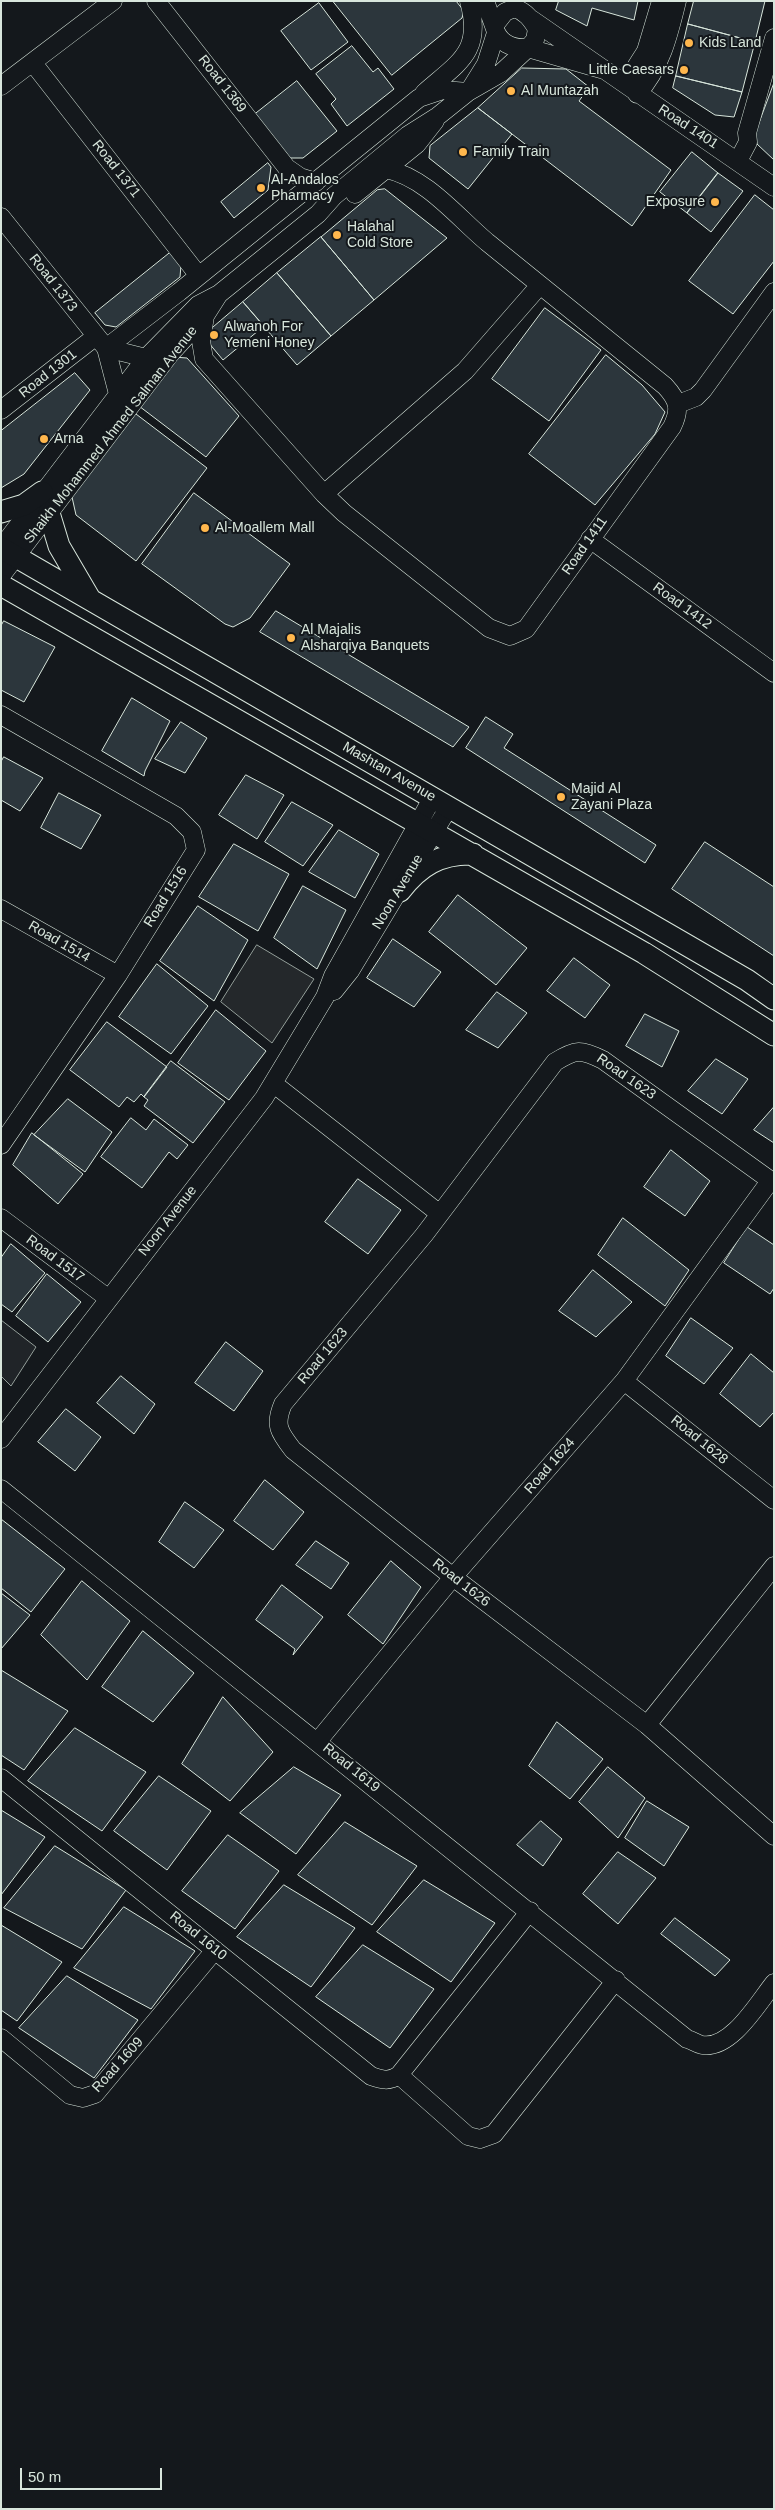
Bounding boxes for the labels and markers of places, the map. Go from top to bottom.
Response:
place label: Kids Land [699,35,761,51]
marker: Kids Land [683,37,695,49]
place label: Little Caesars [588,62,674,78]
marker: Little Caesars [678,64,690,76]
place label: Al Muntazah [521,83,599,99]
marker: Al Muntazah [505,85,517,97]
place label: Family Train [473,144,549,160]
marker: Family Train [457,146,469,158]
place label: Al-Andalos Pharmacy [271,172,339,204]
marker: Al-Andalos Pharmacy [255,182,267,194]
place label: Exposure [646,194,705,210]
marker: Exposure [709,196,721,208]
place label: Halahal Cold Store [347,219,413,252]
marker: Halahal Cold Store [331,229,343,241]
place label: Alwanoh For Yemeni Honey [224,319,315,352]
marker: Alwanoh For Yemeni Honey [208,329,220,341]
place label: Arna [54,431,84,447]
marker: Arna [38,433,50,445]
place label: Al-Moallem Mall [215,520,315,536]
marker: Al-Moallem Mall [199,522,211,534]
place label: Al Majalis Alsharqiya Banquets [301,622,429,654]
marker: Al Majalis Alsharqiya Banquets [285,632,297,644]
place label: Majid Al Zayani Plaza [571,781,652,814]
marker: Majid Al Zayani Plaza [555,791,567,803]

